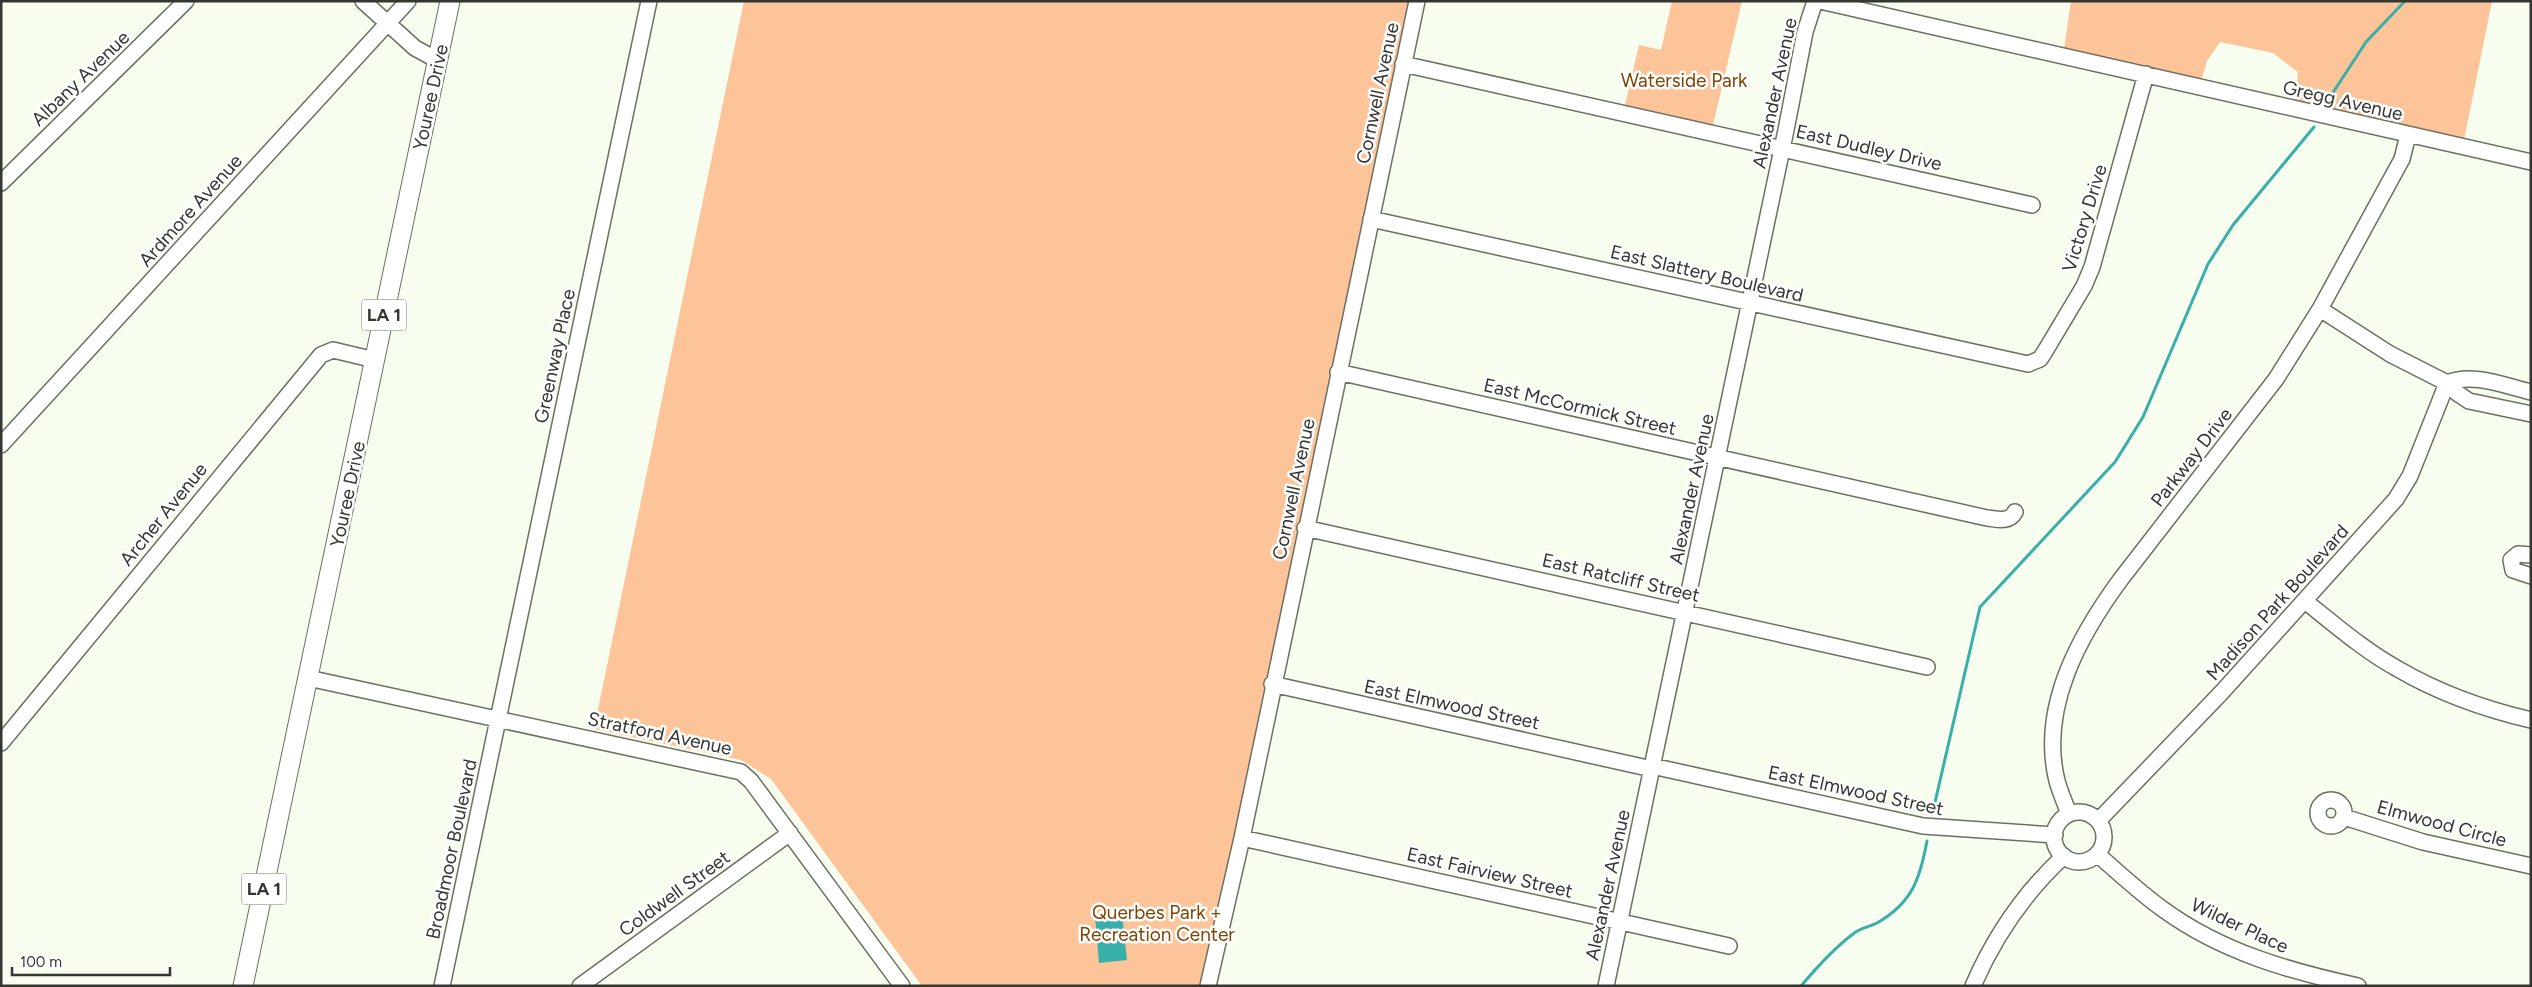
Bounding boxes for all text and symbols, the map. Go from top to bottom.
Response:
street label: Alexander Avenue [1747,16,1802,171]
street label: Cornwell Avenue [1351,20,1404,166]
street label: Albany Avenue [27,26,134,131]
street label: Youree Drive [408,42,453,152]
park label: Waterside Park [1621,69,1748,92]
street label: Gregg Avenue [2281,76,2405,125]
street label: East Dudley Drive [1794,119,1944,175]
street label: Ardmore Avenue [134,149,247,271]
street label: Victory Drive [2057,162,2112,275]
street label: East Slattery Boulevard [1608,240,1806,307]
street label: Greenway Place [529,287,580,425]
road number: LA 1 [362,300,406,330]
street label: East McCormick Street [1481,373,1679,440]
street label: Parkway Drive [2146,403,2237,511]
street label: Alexander Avenue [1664,412,1719,567]
street label: Cornwell Avenue [1267,416,1320,562]
street label: Youree Drive [325,439,370,549]
street label: Archer Avenue [115,458,212,570]
street label: Madison Park Boulevard [2201,520,2353,685]
street label: East Ratcliff Street [1540,548,1702,607]
street label: East Elmwood Street [1362,675,1542,734]
street label: Stratford Avenue [586,707,734,760]
street label: Broadmoor Boulevard [421,757,482,941]
street label: East Elmwood Street [1766,761,1946,820]
street label: Elmwood Circle [2374,795,2509,852]
street label: Alexander Avenue [1580,808,1635,963]
street label: East Fairview Street [1405,842,1575,903]
street label: Coldwell Street [614,845,734,941]
road number: LA 1 [242,874,286,904]
street label: Wilder Place [2187,893,2292,958]
park label: Querbes Park + Recreation Center [1079,901,1235,946]
scale bar [12,944,170,976]
text: 100 m [20,953,62,971]

